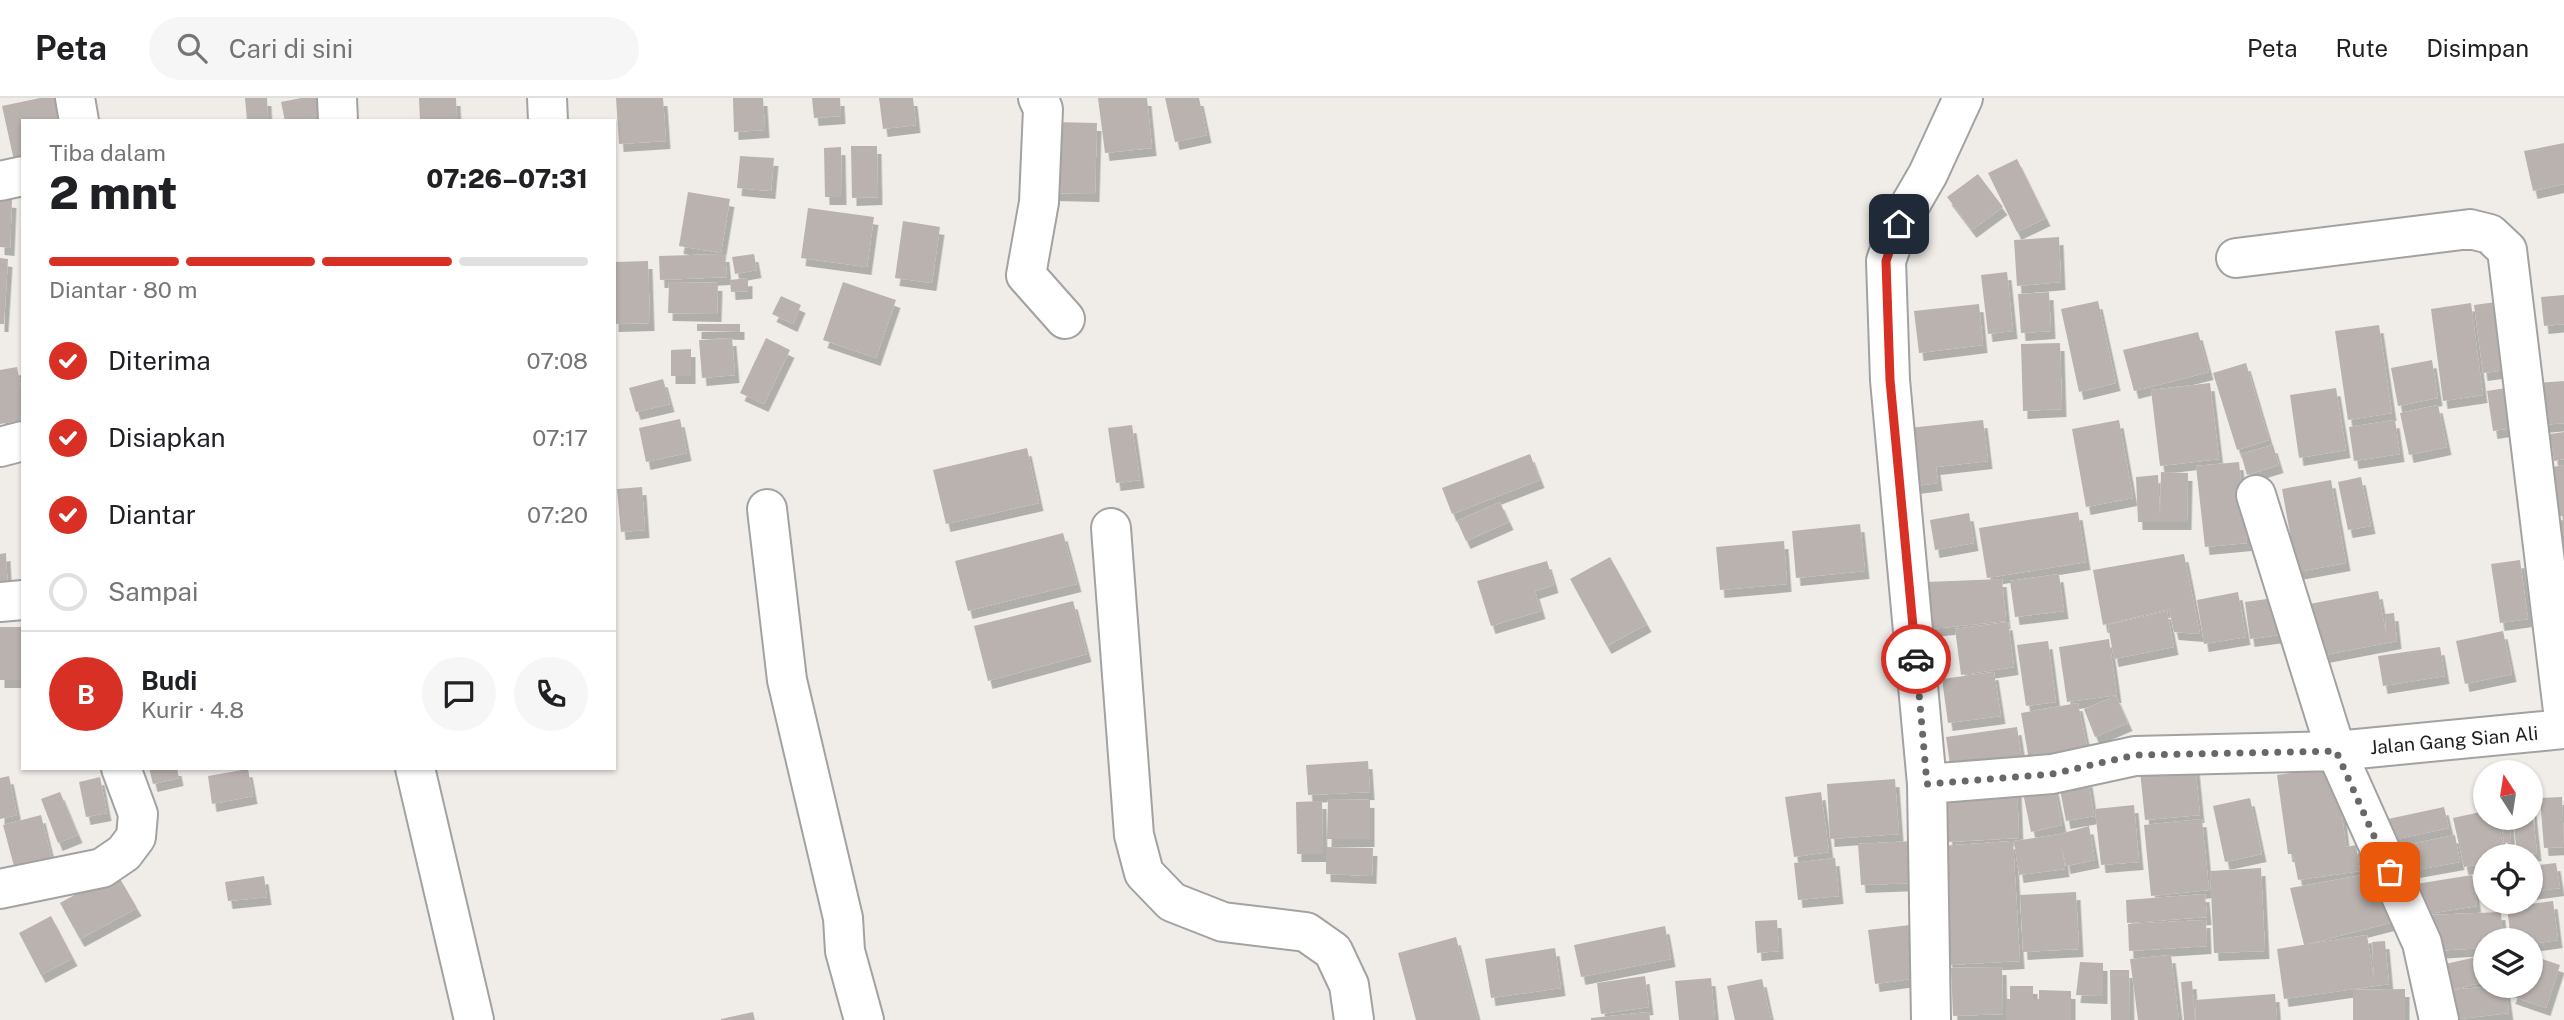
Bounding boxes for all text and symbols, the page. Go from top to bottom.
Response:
search box [149,17,639,80]
text: Peta [35,29,107,67]
icon: search [173,29,211,67]
text: Cari di sini [229,33,353,64]
text: Peta [2247,34,2298,62]
text: Rute [2336,34,2388,62]
text: Disimpan [2426,34,2529,62]
text: Tiba dalam [49,139,166,166]
text: 07:26–07:31 [426,163,588,194]
text: 2 mnt [49,165,177,219]
pin [1869,194,1929,254]
icon: home [1880,205,1918,243]
text: Diantar · 80 m [49,276,197,303]
icon: check [49,342,87,380]
text: Diterima [108,345,211,376]
text: 07:08 [527,347,588,374]
icon: check [49,419,87,457]
text: Disiapkan [108,422,226,453]
text: 07:17 [532,424,588,451]
icon: check [49,496,87,534]
text: Diantar [108,499,196,530]
text: 07:20 [527,501,588,528]
text: Sampai [108,576,198,607]
courier [1881,624,1951,694]
icon: car [1897,640,1935,678]
button: chat [422,657,496,731]
button: phone [514,657,588,731]
text: Budi [141,665,197,696]
text: B [77,679,95,710]
text: Kurir · 4.8 [141,696,244,723]
street label: Jalan Gang Sian Ali [2369,722,2539,758]
north arrow [2473,760,2543,830]
map controls [2473,760,2543,998]
pin [2360,842,2420,902]
button: locate [2473,844,2543,914]
icon: bag [2371,853,2409,891]
button: layers [2473,928,2543,998]

